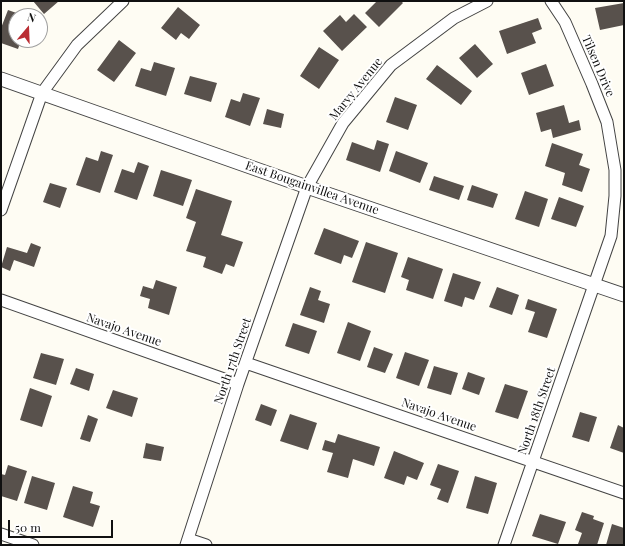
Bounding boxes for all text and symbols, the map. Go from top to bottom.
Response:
north arrow [8,8,48,48]
text: N [26,9,38,26]
street label: Tilsen Drive [579,33,617,99]
street label: Marvy Avenue [326,55,386,123]
street label: East Bougainvillea Avenue [243,158,381,218]
street label: Navajo Avenue [85,310,163,350]
street label: North 17th Street [211,316,255,406]
street label: North 18th Street [515,365,559,457]
street label: Navajo Avenue [400,395,478,435]
scale bar [10,512,115,538]
text: 50 m [15,519,41,535]

